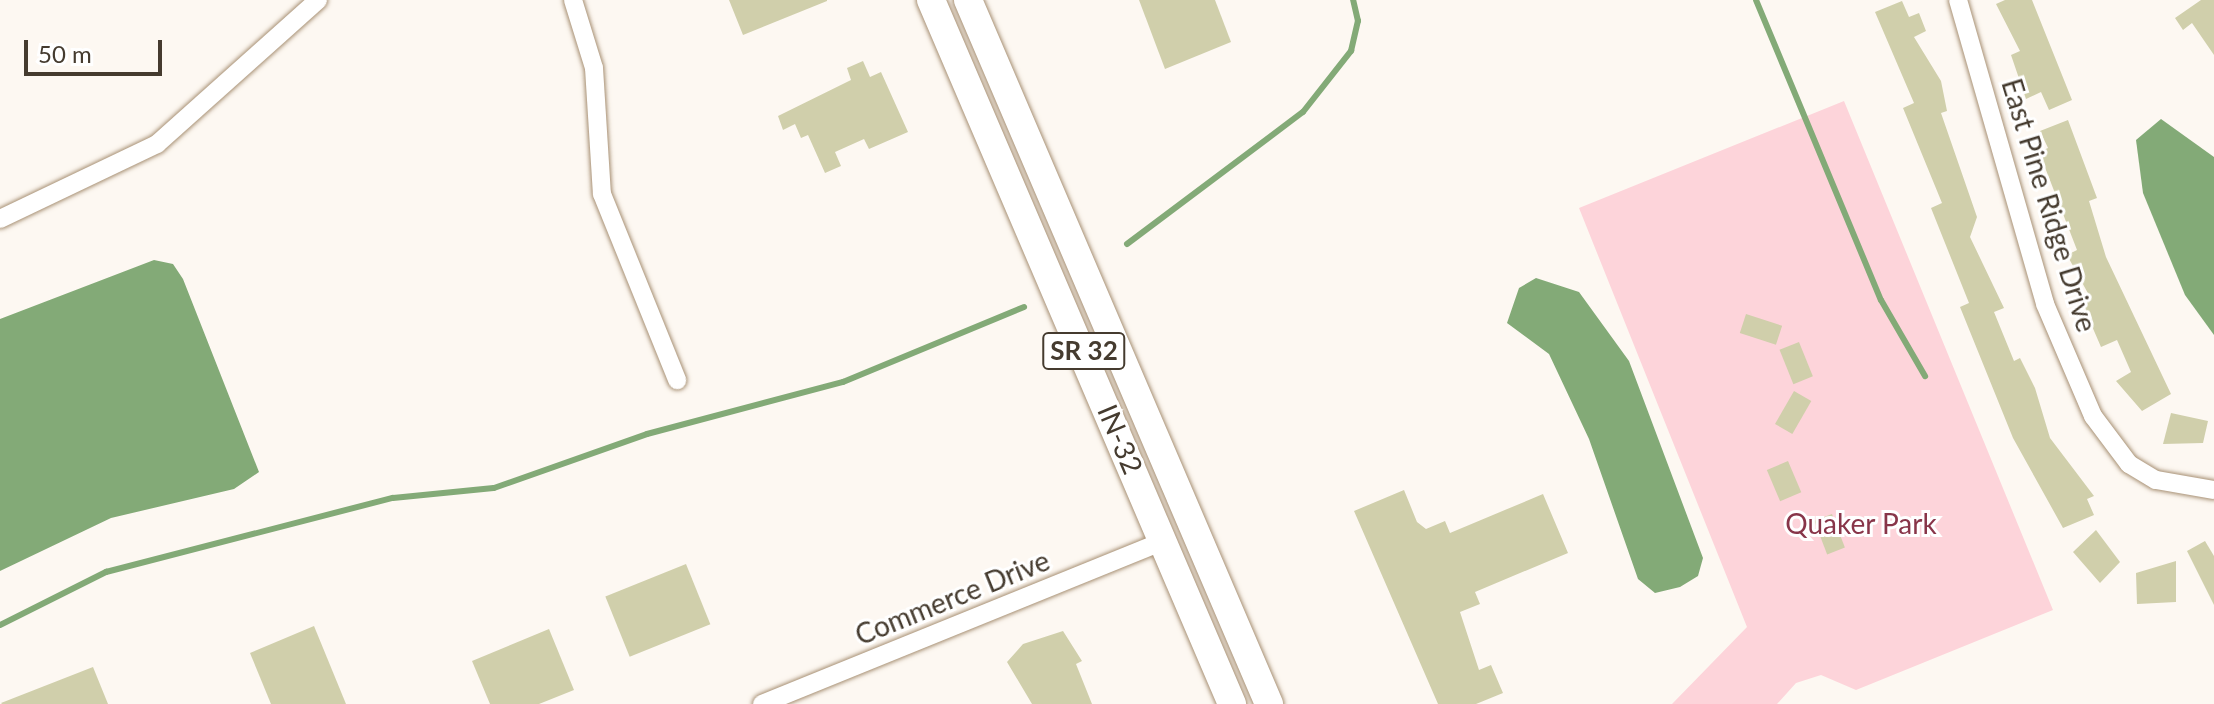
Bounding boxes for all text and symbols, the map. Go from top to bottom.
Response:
scale bar [28,24,166,74]
text: 50 m [38,39,92,68]
street label: East Pine Ridge Drive [1995,74,2105,336]
road number: SR 32 [1042,329,1126,373]
street label: IN-32 [1091,399,1151,479]
park label: Quaker Park [1785,506,1937,540]
street label: Commerce Drive [850,543,1054,651]

